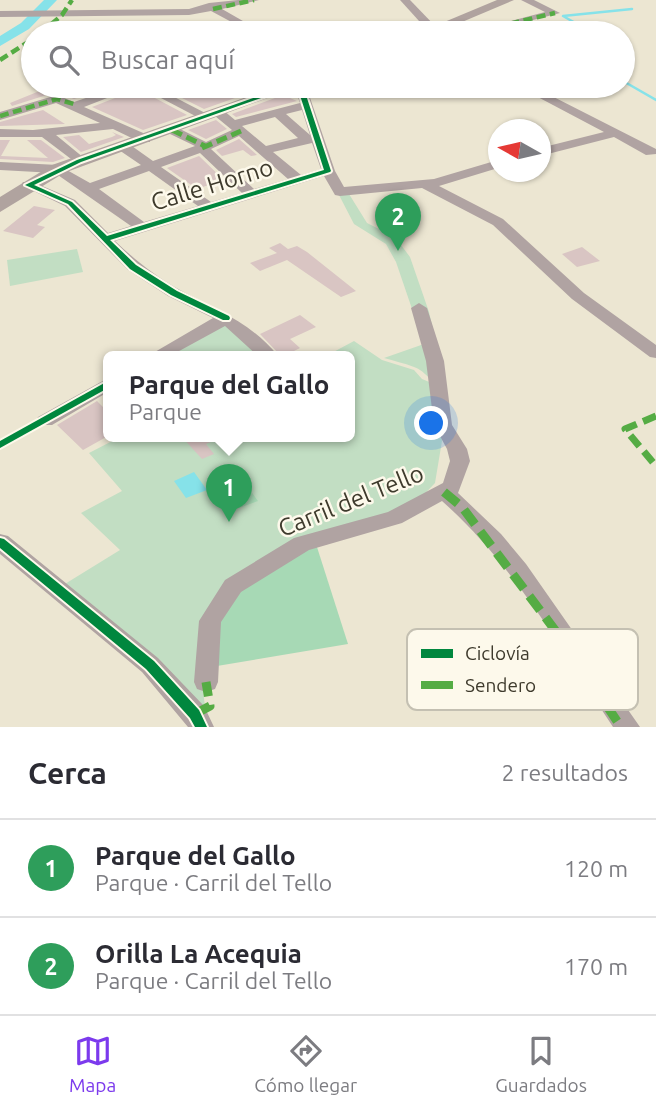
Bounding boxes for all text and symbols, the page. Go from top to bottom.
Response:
search box [21,21,635,98]
icon: search [45,41,83,79]
text: Buscar aquí [101,45,235,74]
north arrow [488,119,551,182]
street label: Calle Horno [148,153,276,216]
pin: 2 [375,193,421,251]
popup [103,351,355,442]
text: Parque del Gallo [129,370,329,399]
text: Parque [129,399,202,424]
your location [414,406,448,440]
street label: Carril del Tello [274,459,427,542]
pin: 1 [206,464,252,522]
legend [407,629,638,710]
text: Ciclovía [465,642,530,664]
text: Sendero [465,674,536,696]
text: Cerca [28,756,107,790]
text: 2 resultados [502,760,628,785]
text: Parque del Gallo [95,841,296,870]
text: 1 [45,856,57,881]
text: 120 m [564,856,628,881]
text: Parque · Carril del Tello [95,870,332,895]
text: Orilla La Acequia [95,939,302,968]
text: 2 [45,954,57,979]
text: 170 m [564,954,628,979]
text: Parque · Carril del Tello [95,968,332,993]
tab: Mapa [69,1032,116,1096]
tab: Cómo llegar [254,1032,357,1096]
tab: Guardados [495,1032,587,1096]

